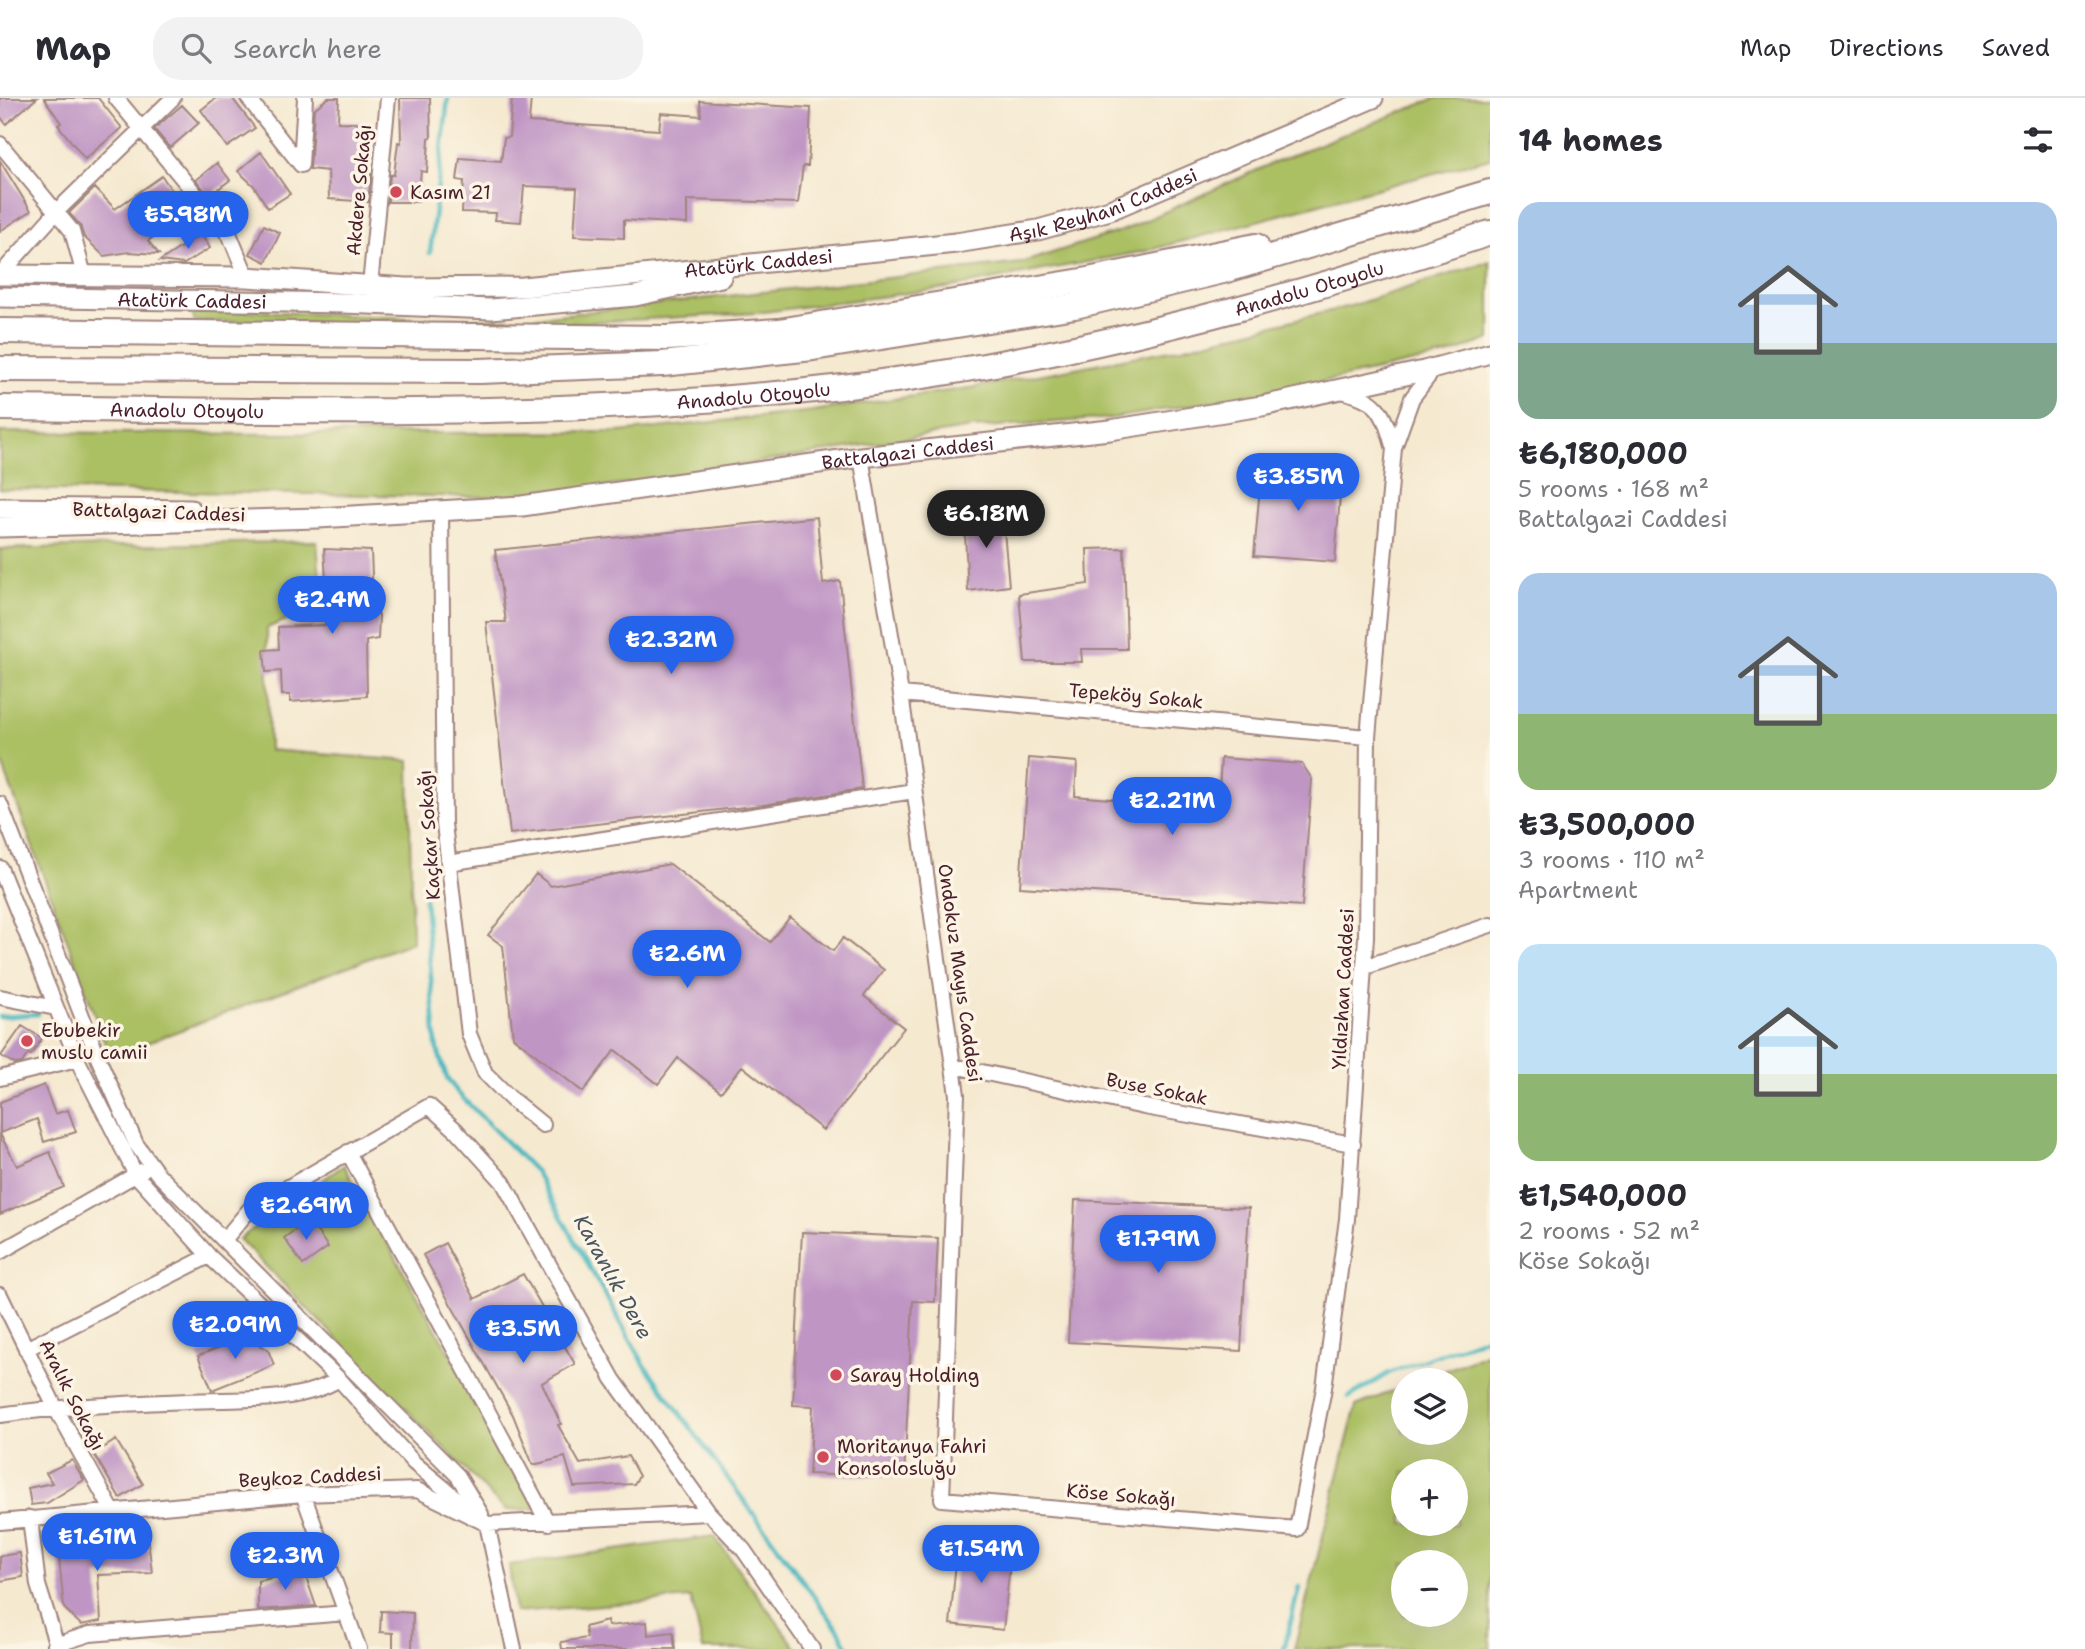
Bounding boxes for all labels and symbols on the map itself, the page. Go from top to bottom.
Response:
street label: Akdere Sokağı [341,123,377,257]
street label: Aşık Reyhani Caddesi [1007,162,1201,247]
place label: Kasım 21 [410,180,491,205]
marker: Kasım 21 [388,184,404,200]
pin: ₺5.98M [131,192,245,251]
street label: Atatürk Caddesi [683,243,834,283]
street label: Anadolu Otoyolu [1232,255,1387,321]
street label: Atatürk Caddesi [117,287,267,314]
street label: Anadolu Otoyolu [676,376,832,415]
street label: Anadolu Otoyolu [110,397,264,424]
street label: Battalgazi Caddesi [820,430,995,475]
pin: ₺3.85M [1241,454,1355,513]
pin: ₺6.18M [929,490,1043,550]
street label: Battalgazi Caddesi [72,496,246,528]
pin: ₺2.4M [283,576,381,636]
pin: ₺2.32M [614,616,728,676]
street label: Tepeköy Sokak [1068,678,1204,714]
street label: Kaçkar Sokağı [412,769,446,901]
pin: ₺2.21M [1115,778,1229,837]
street label: Ondokuz Mayıs Caddesi [932,862,988,1084]
street label: Yıldızhan Caddesi [1326,908,1360,1070]
pin: ₺2.6M [638,930,736,990]
place label: Ebubekir muslu camii [41,1018,148,1065]
marker: Ebubekir muslu camii [19,1033,35,1049]
street label: Buse Sokak [1104,1067,1210,1111]
pin: ₺2.69M [249,1182,363,1242]
water label: Karanlık Dere [567,1210,659,1344]
pin: ₺1.79M [1101,1216,1215,1275]
pin: ₺2.09M [178,1302,292,1361]
pin: ₺3.5M [474,1306,572,1365]
street label: Aralık Sokağı [33,1335,111,1455]
place label: Saray Holding [850,1363,979,1388]
marker: Saray Holding [828,1367,844,1383]
place label: Moritanya Fahri Konsolosluğu [837,1434,987,1481]
marker: Moritanya Fahri Konsolosluğu [815,1449,831,1465]
street label: Beykoz Caddesi [238,1461,382,1493]
street label: Köse Sokağı [1065,1478,1177,1512]
pin: ₺1.61M [40,1514,154,1573]
pin: ₺1.54M [924,1526,1038,1585]
pin: ₺2.3M [236,1532,334,1592]

